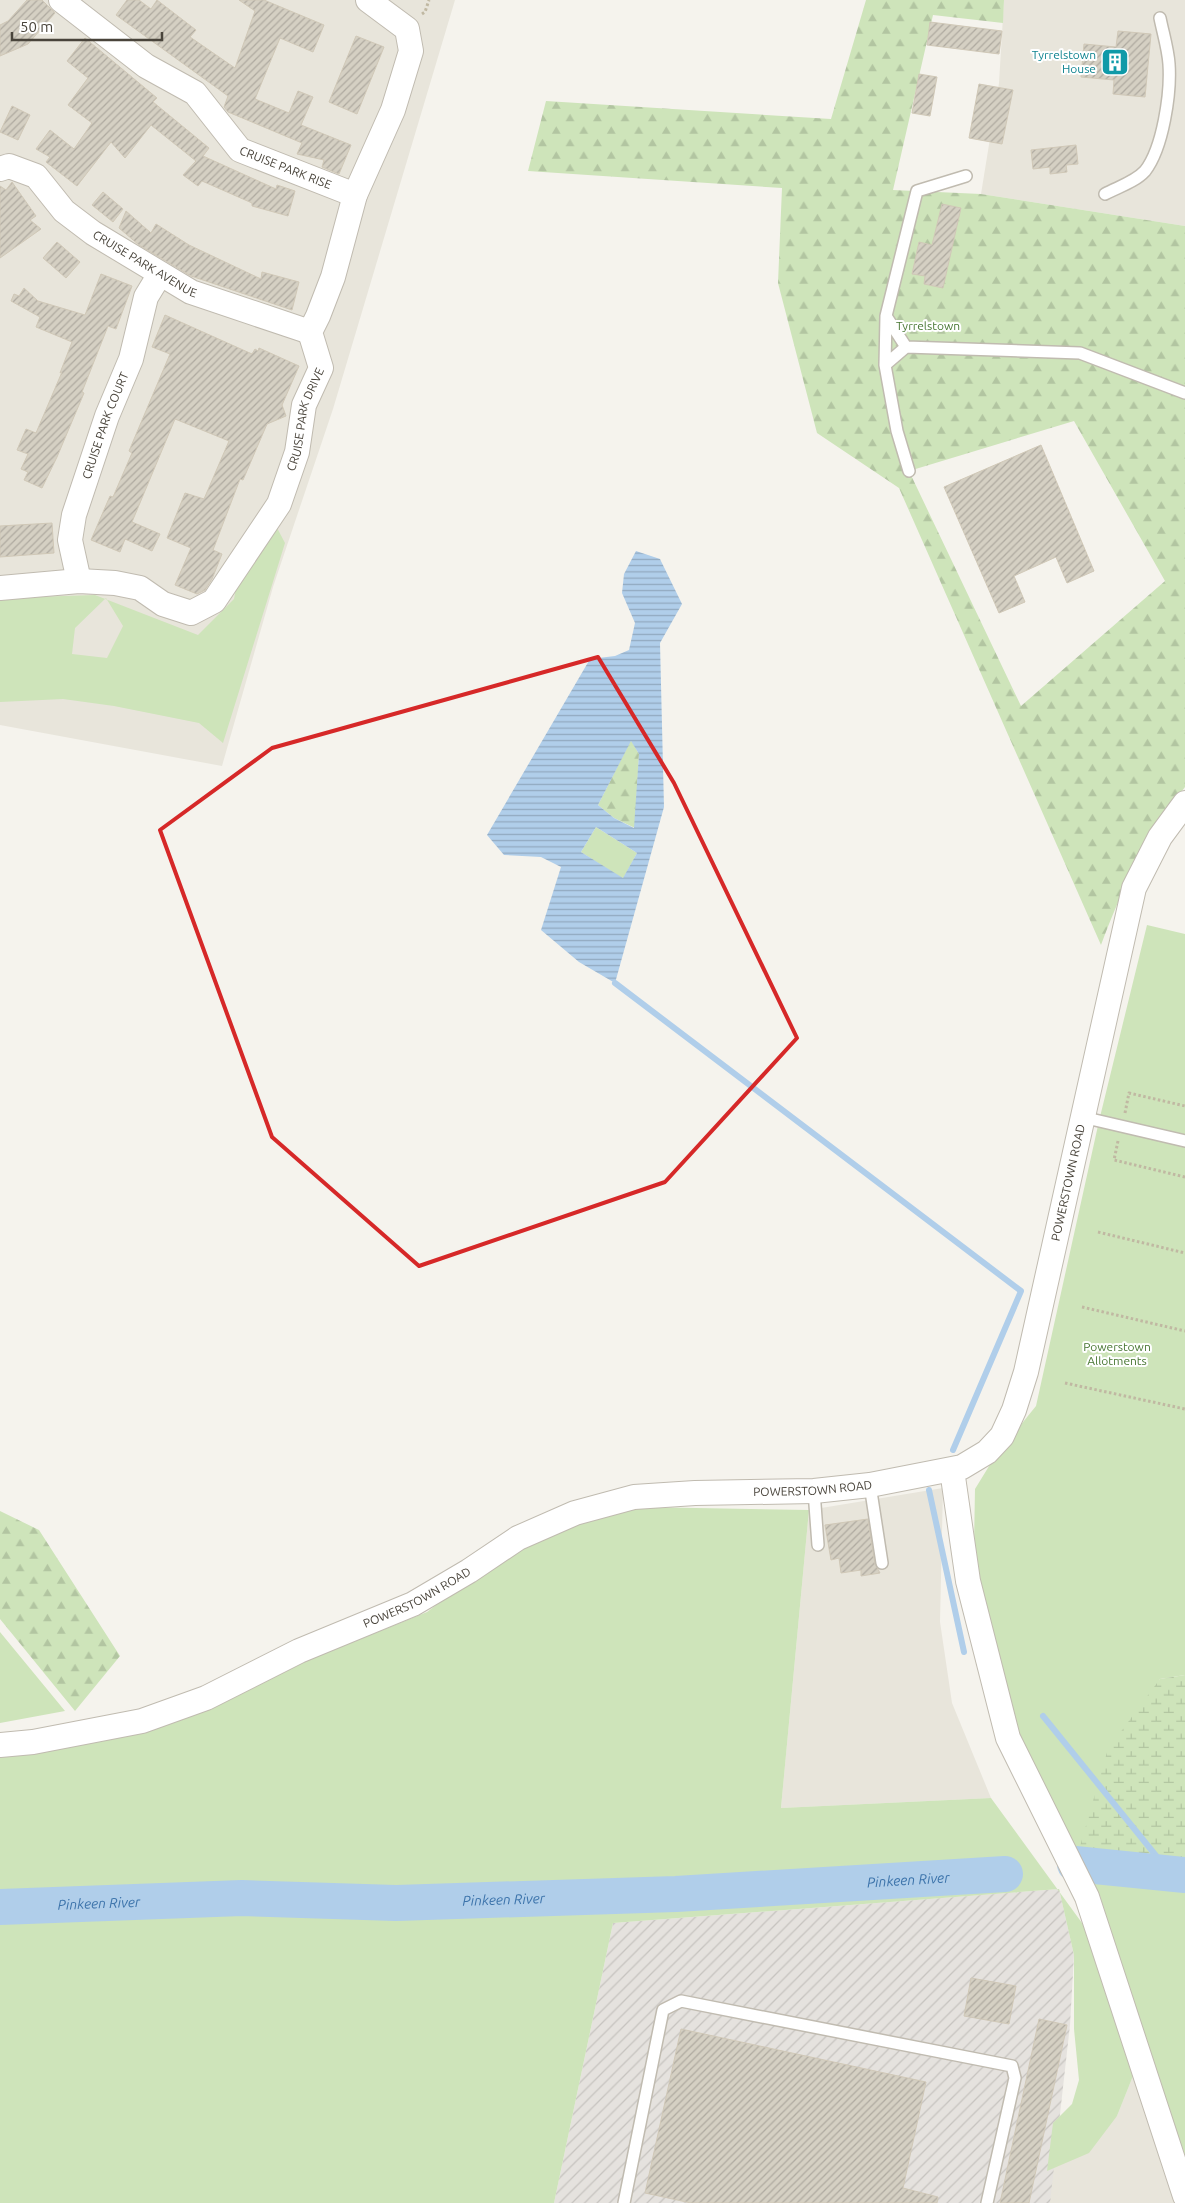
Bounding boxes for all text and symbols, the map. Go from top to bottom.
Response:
scale bar [12,10,162,42]
text: 50 m [20,18,53,35]
building icon: Tyrrelstown House [1100,47,1130,77]
place label: Tyrrelstown House [1032,48,1096,75]
street label: CRUISE PARK RISE [238,143,334,191]
street label: CRUISE PARK AVENUE [91,228,199,300]
park label: Tyrrelstown [896,319,960,332]
street label: CRUISE PARK DRIVE [284,365,326,473]
street label: CRUISE PARK COURT [79,370,131,481]
street label: POWERSTOWN ROAD [1048,1123,1087,1242]
park label: Powerstown Allotments [1083,1340,1151,1367]
street label: POWERSTOWN ROAD [753,1478,873,1498]
street label: POWERSTOWN ROAD [361,1564,473,1630]
water label: Pinkeen River [866,1869,951,1890]
water label: Pinkeen River [462,1890,546,1909]
water label: Pinkeen River [57,1894,141,1913]

